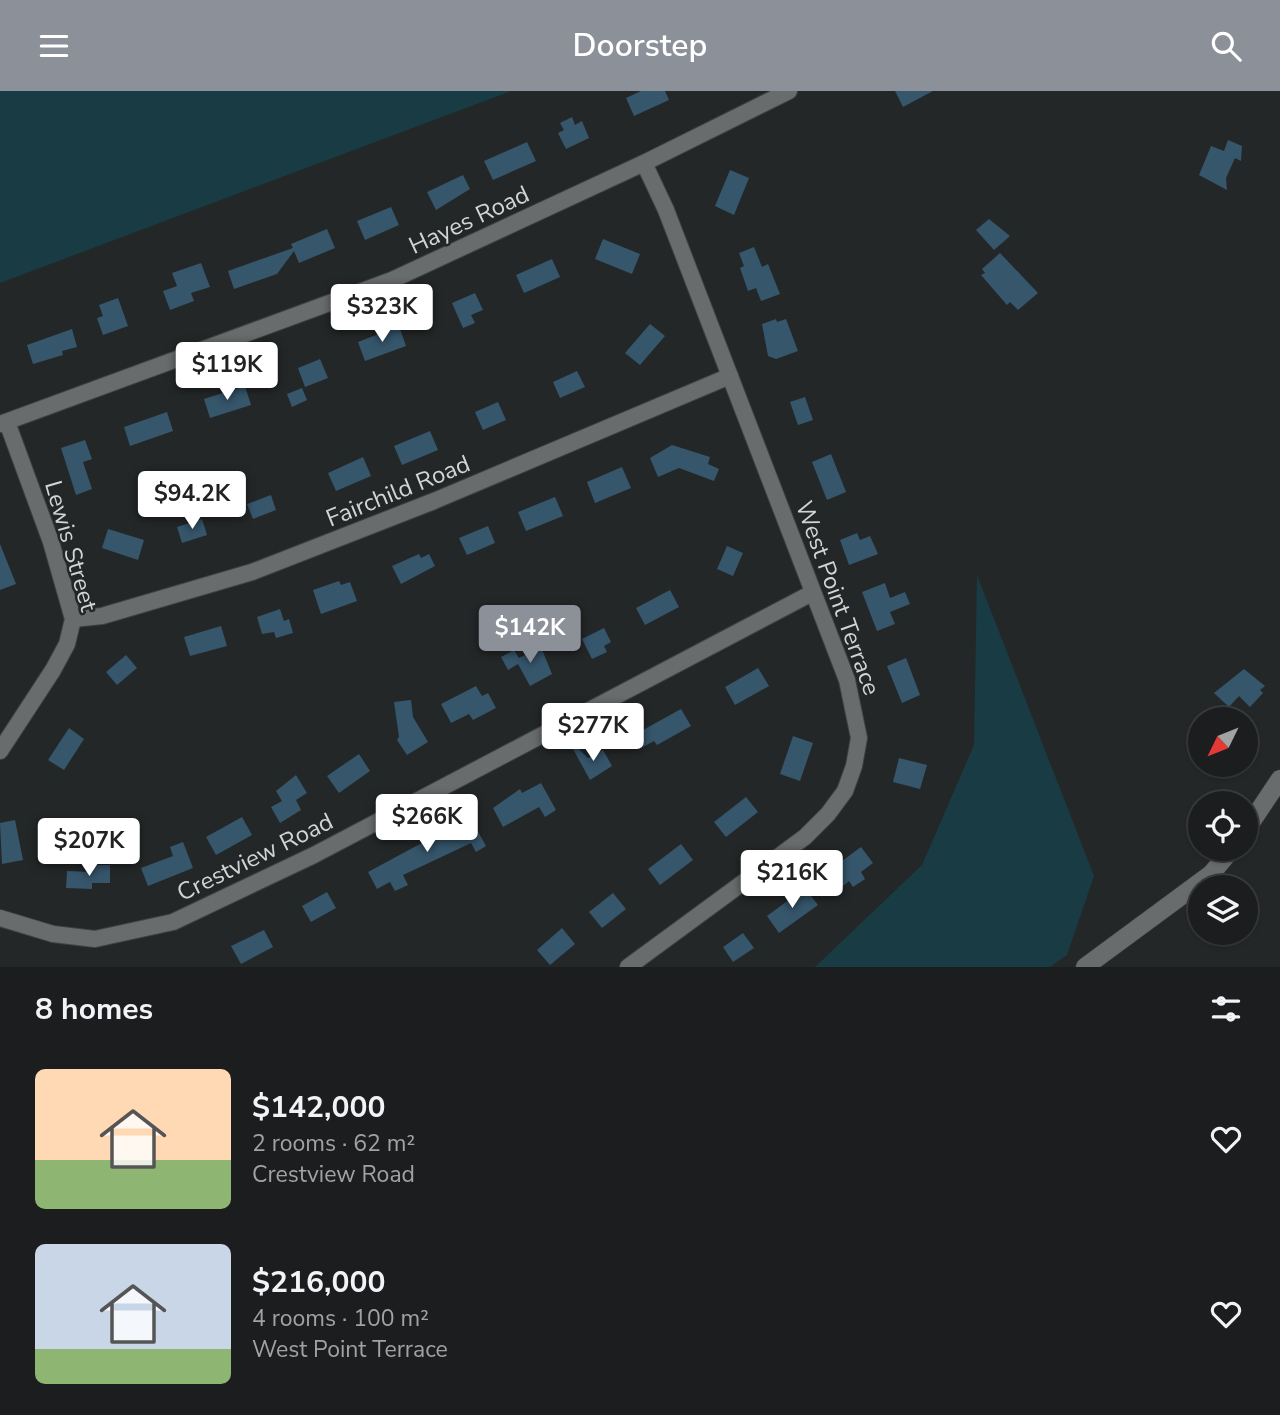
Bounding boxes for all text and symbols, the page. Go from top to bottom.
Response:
text: Doorstep [573,24,707,67]
icon: menu [35,27,73,65]
icon: search [1207,27,1245,65]
street label: Hayes Road [404,178,534,262]
pin: $323K [333,285,431,344]
text: $323K [347,291,417,322]
pin: $119K [178,343,276,402]
text: $119K [192,349,262,380]
street label: Fairchild Road [321,448,475,534]
pin: $94.2K [135,471,249,531]
street label: Lewis Street [37,477,105,616]
text: $94.2K [154,478,230,509]
street label: West Point Terrace [788,497,888,699]
pin: $142K [481,605,579,665]
text: $142K [495,612,565,643]
pin: $277K [544,703,642,763]
north arrow [1188,707,1258,777]
map controls [1188,707,1258,945]
text: $277K [558,710,628,741]
button: locate [1188,791,1258,861]
pin: $266K [378,795,476,854]
text: $266K [392,801,462,832]
street label: Crestview Road [172,805,338,909]
pin: $207K [40,819,138,878]
text: $207K [54,825,124,856]
pin: $216K [743,851,841,910]
text: $216K [757,857,827,888]
button: layers [1188,875,1258,945]
text: 8 homes [35,989,153,1030]
icon: filters [1207,990,1245,1028]
text: $142,000 [252,1087,385,1128]
icon: home [91,1097,175,1181]
icon: heart [1207,1120,1245,1158]
text: 2 rooms · 62 m² [252,1128,415,1159]
text: Crestview Road [252,1159,415,1190]
text: $216,000 [252,1262,385,1303]
icon: home [91,1272,175,1356]
icon: heart [1207,1295,1245,1333]
text: 4 rooms · 100 m² [252,1303,429,1334]
text: West Point Terrace [252,1334,448,1365]

